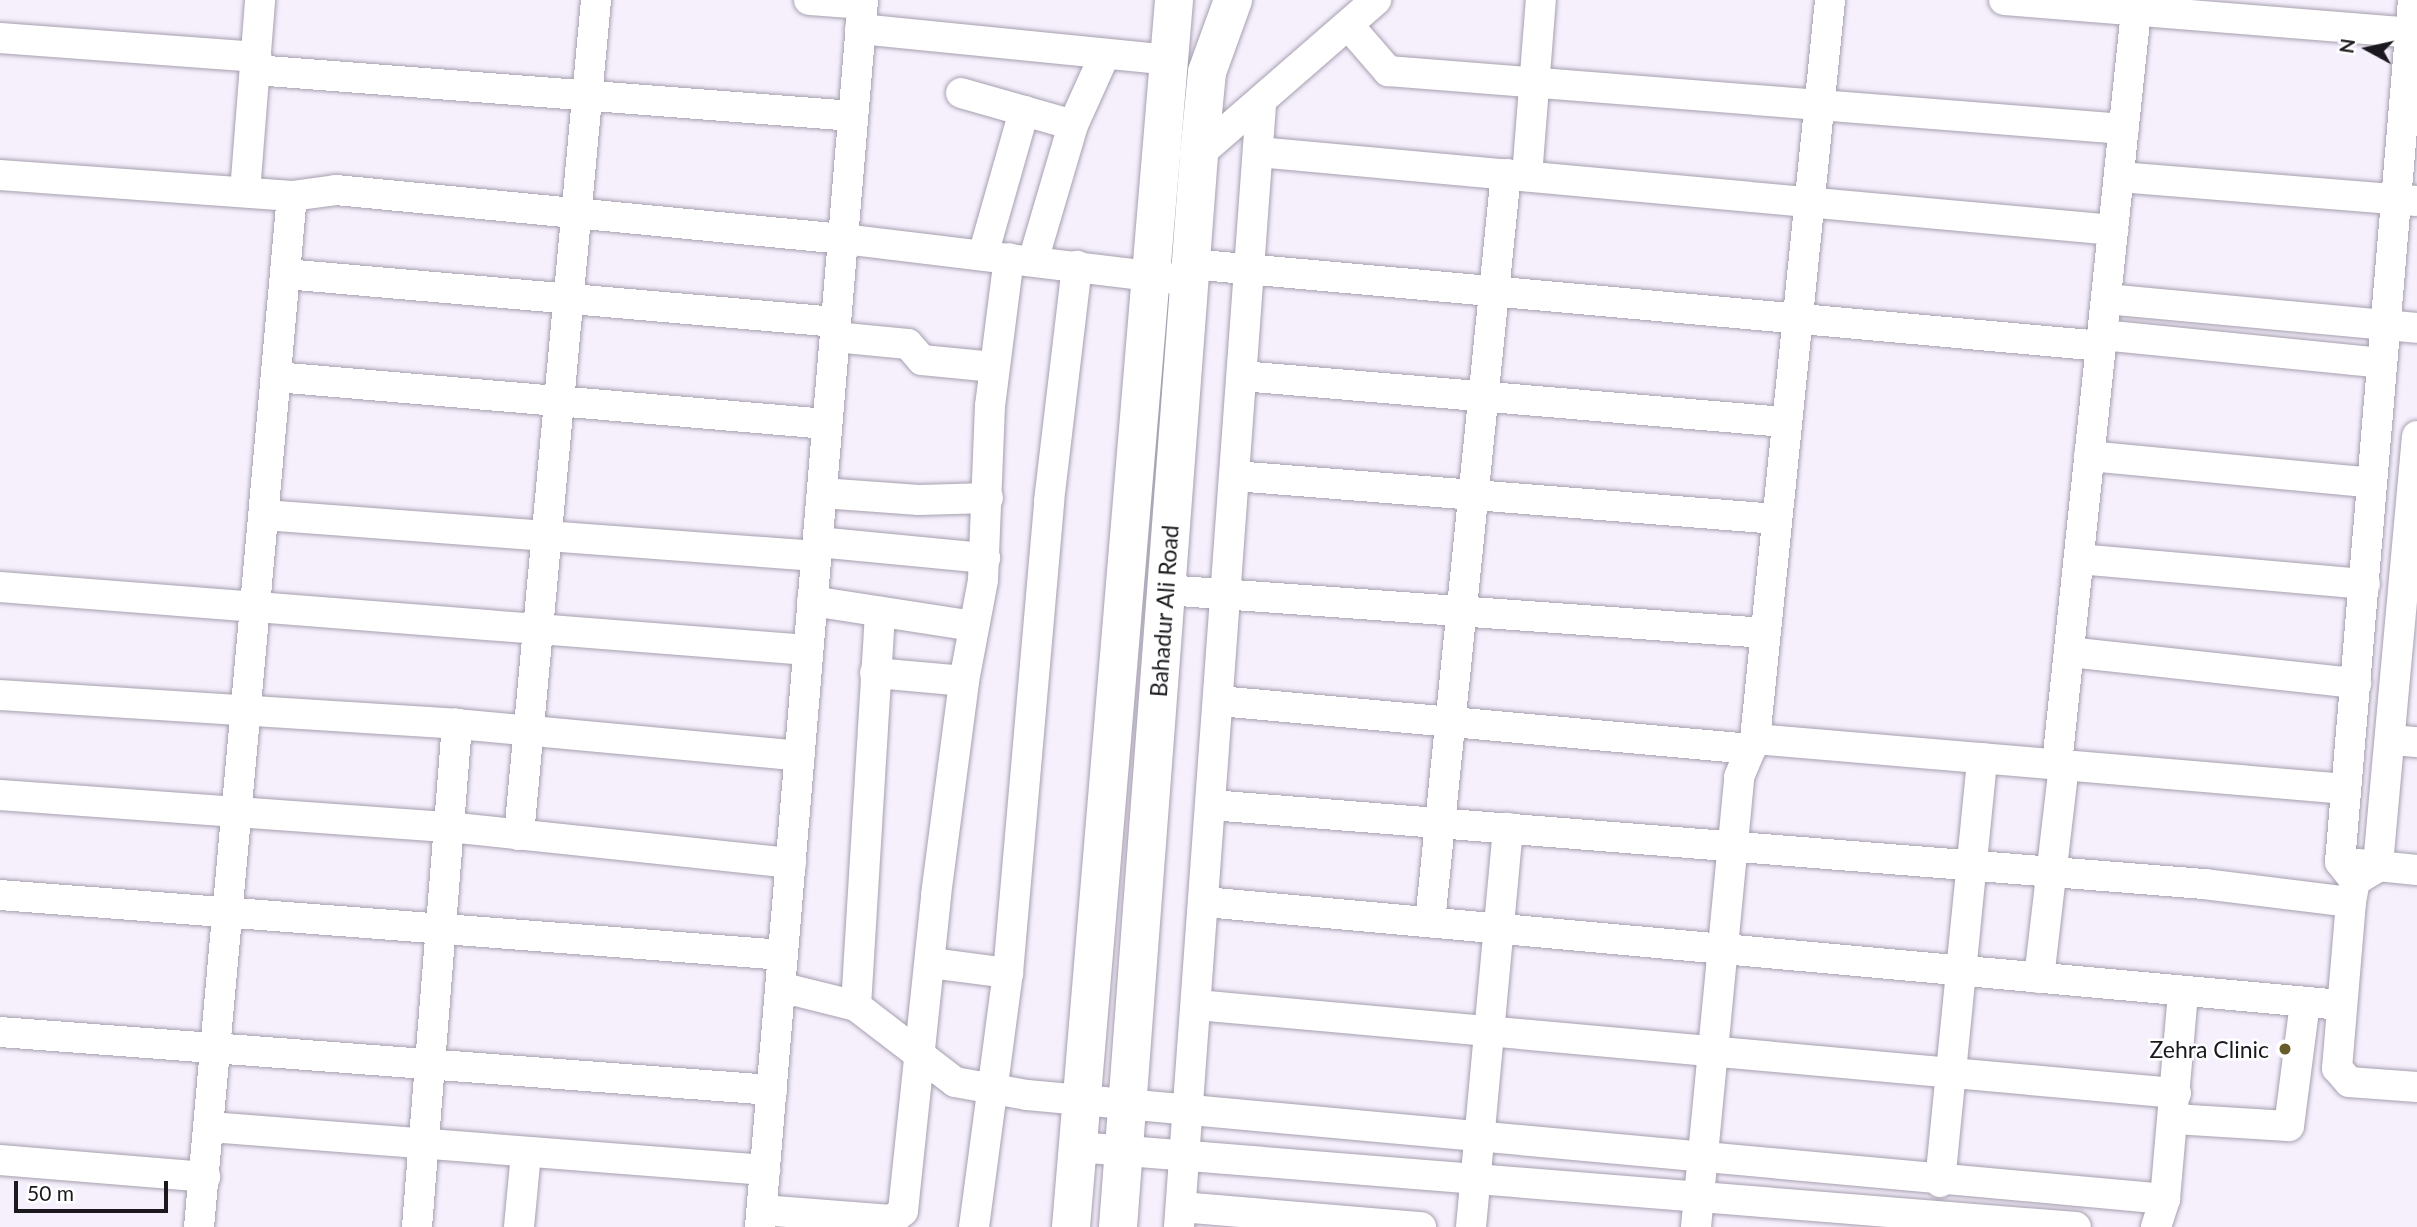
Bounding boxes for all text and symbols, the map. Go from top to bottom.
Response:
north arrow [2333,14,2403,84]
text: N [2334,37,2359,55]
street label: Bahadur Ali Road [1144,523,1184,699]
place label: Zehra Clinic [2150,1035,2269,1063]
marker: Zehra Clinic [2275,1039,2295,1059]
scale bar [18,1168,172,1212]
text: 50 m [27,1180,74,1205]

